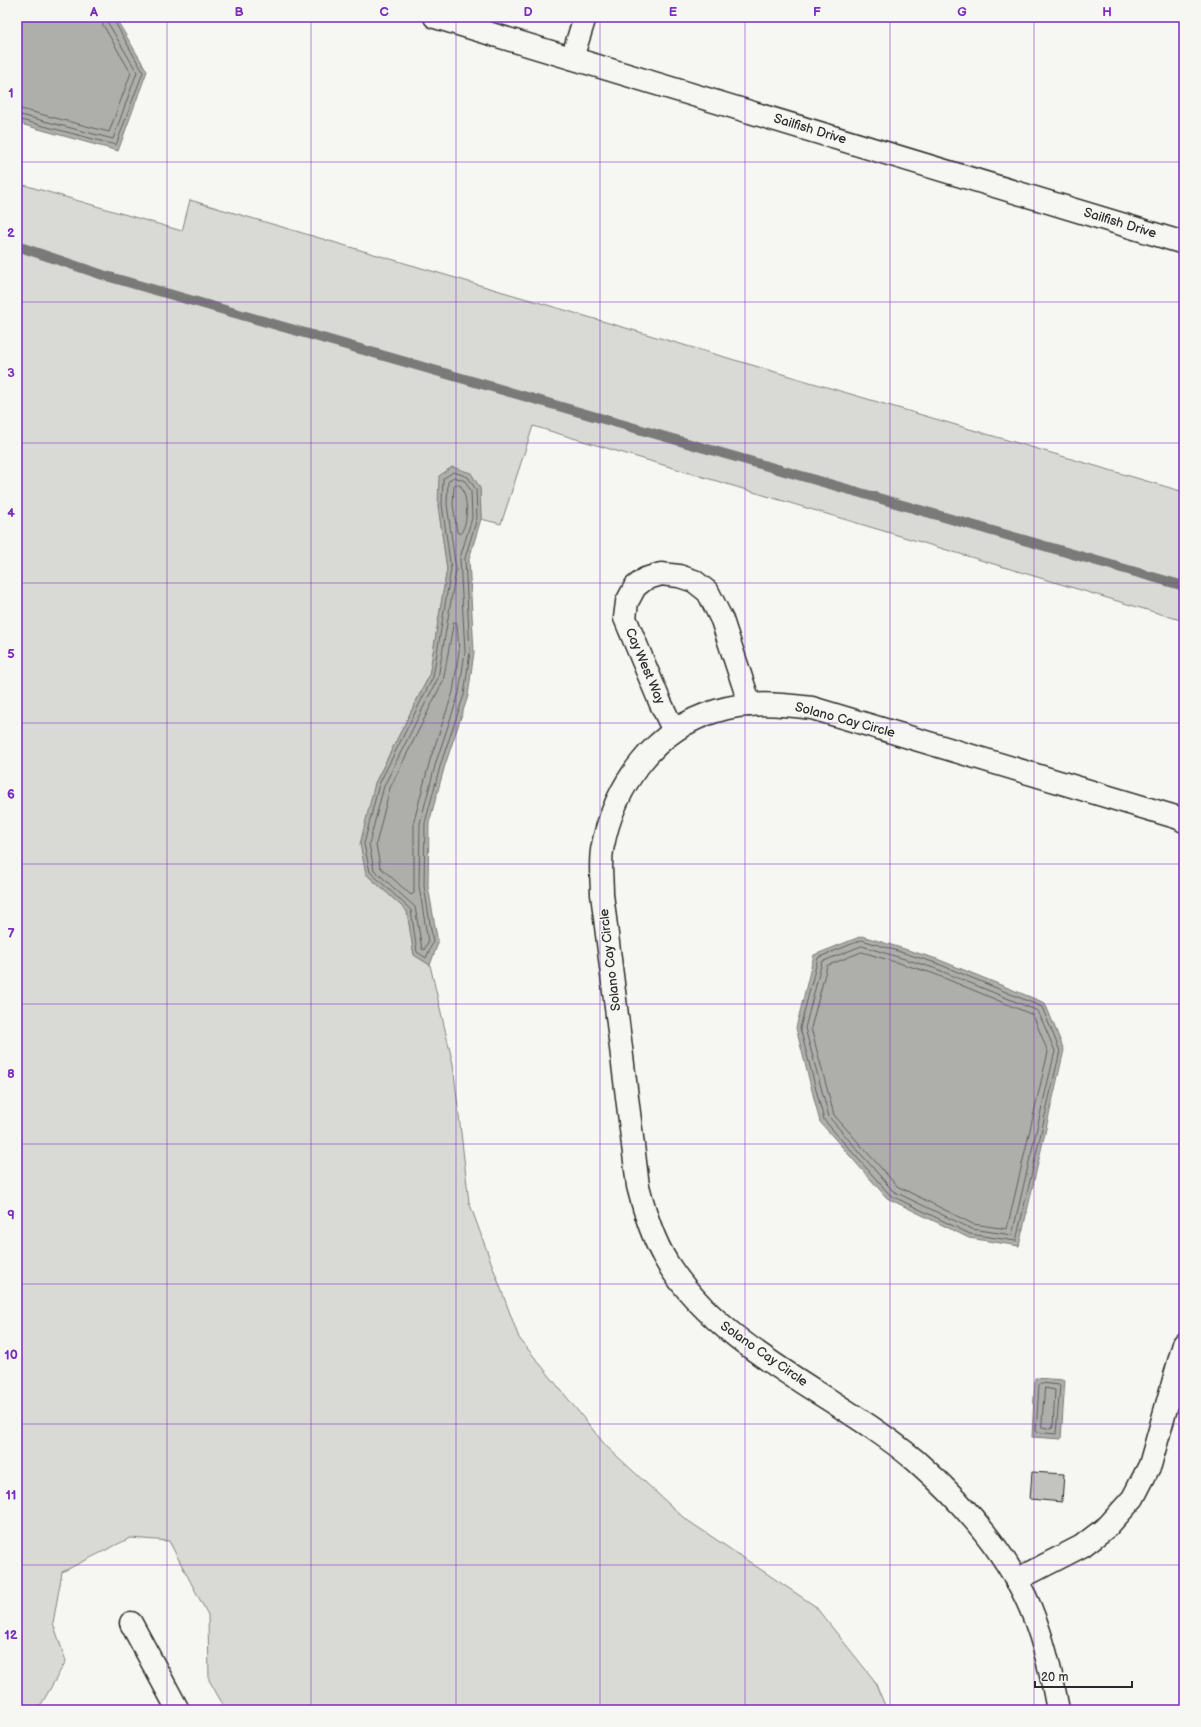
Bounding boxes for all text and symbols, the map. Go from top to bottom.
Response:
text: A [89,4,98,20]
text: B [234,4,244,20]
text: C [379,4,389,20]
text: D [523,4,533,20]
text: E [669,4,678,20]
text: F [813,4,821,20]
text: G [957,4,967,20]
text: H [1102,4,1112,20]
text: 1 [8,85,14,101]
street label: Sailfish Drive [772,110,849,148]
street label: Sailfish Drive [1082,204,1159,242]
text: 2 [7,225,15,241]
text: 3 [7,365,15,381]
text: 4 [7,505,15,521]
street label: Cay West Way [622,625,668,707]
text: 5 [7,646,15,662]
street label: Solano Cay Circle [793,699,897,741]
text: 6 [7,786,15,802]
street label: Solano Cay Circle [596,908,624,1012]
text: 7 [7,926,15,942]
text: 8 [7,1066,15,1082]
text: 9 [7,1207,15,1223]
street label: Solano Cay Circle [717,1318,811,1390]
text: 10 [4,1347,18,1363]
text: 11 [6,1487,16,1503]
text: 12 [4,1627,18,1643]
scale bar [1035,1663,1132,1689]
text: 20 m [1041,1670,1068,1685]

